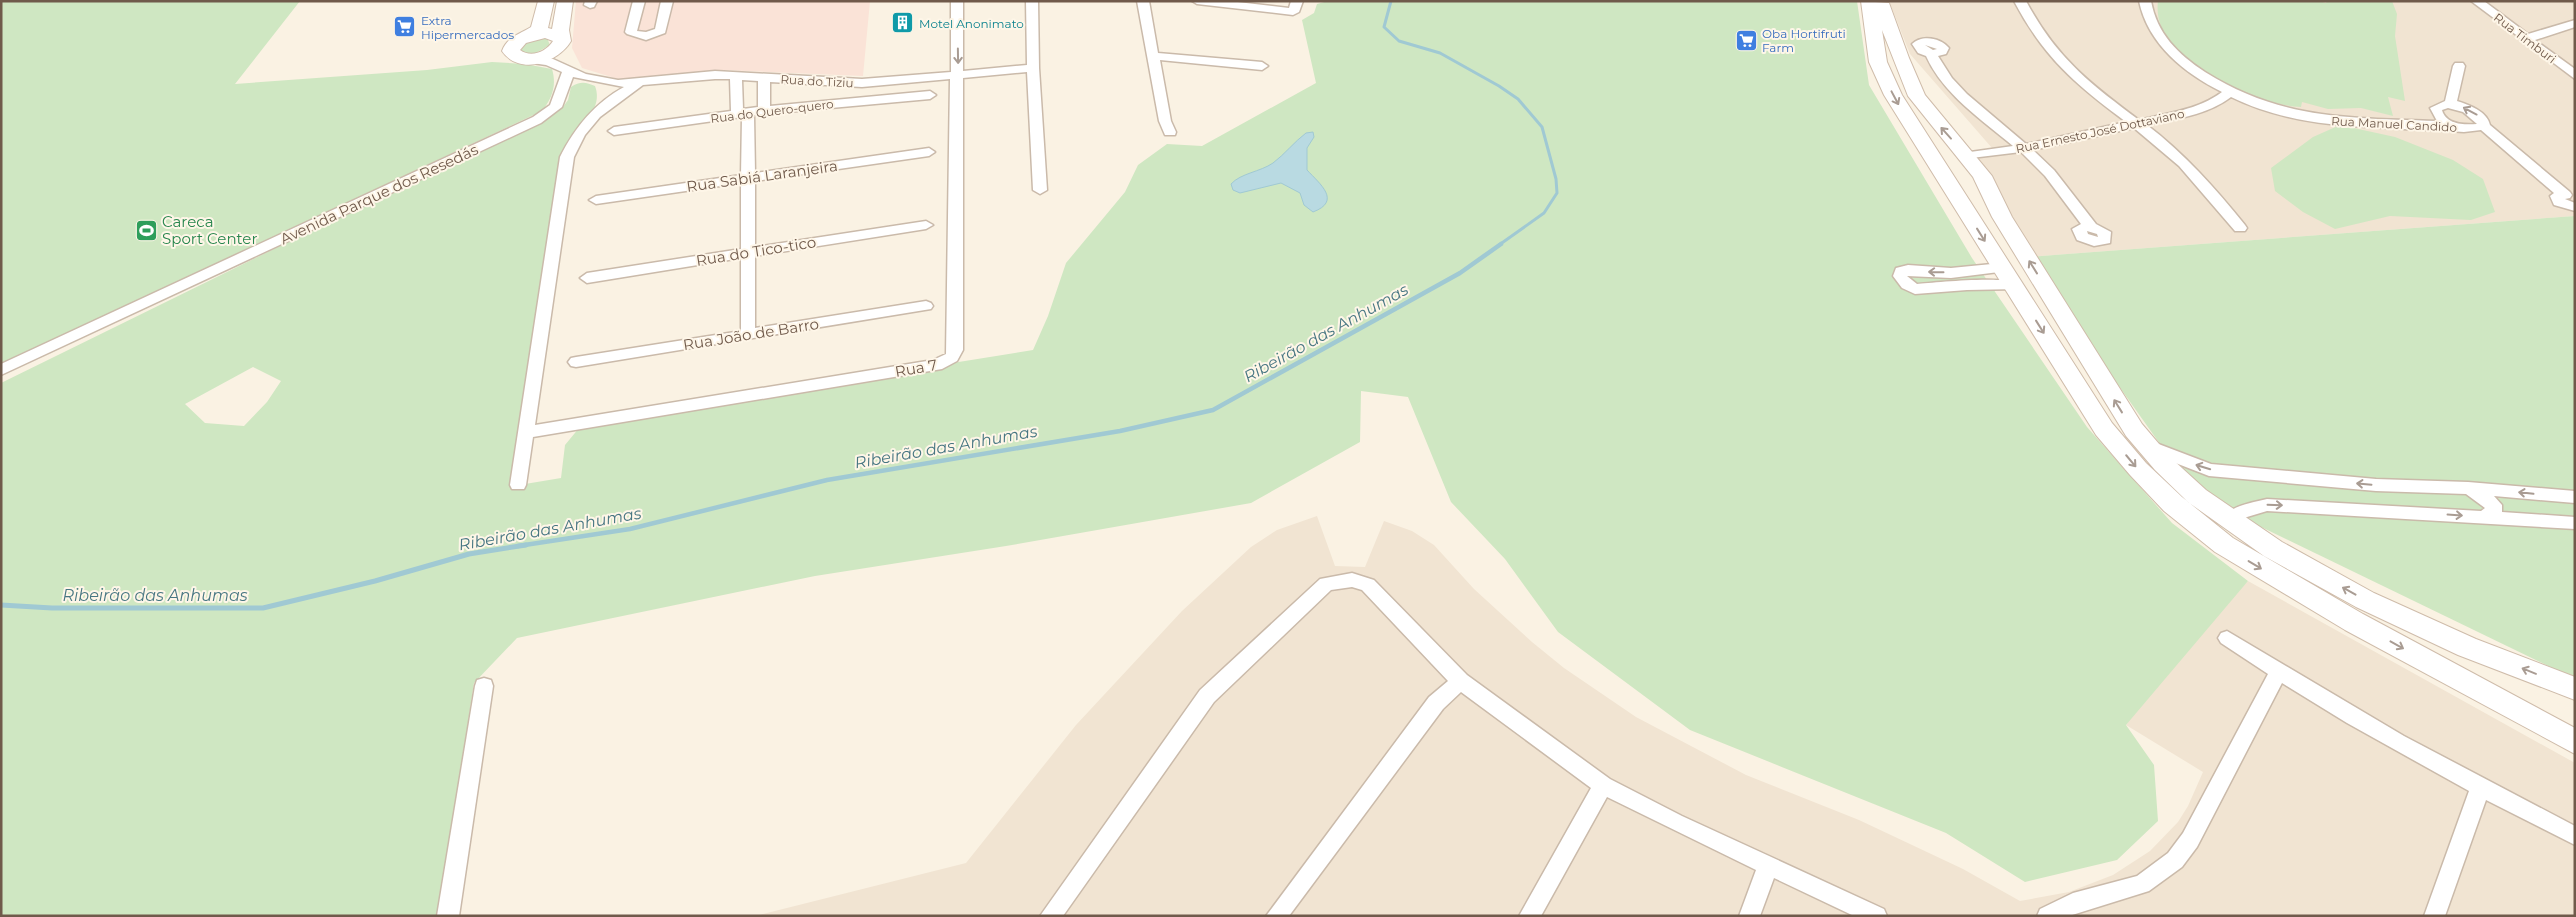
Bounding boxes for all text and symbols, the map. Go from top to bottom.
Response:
street label: Rua Timburi [2491,10,2559,66]
building icon: Motel Anonimato [891,11,915,35]
place label: Extra Hipermercados [421,13,514,42]
supermarket icon: Extra Hipermercados [393,15,417,39]
place label: Motel Anonimato [919,16,1024,31]
place label: Oba Hortifruti Farm [1762,26,1846,55]
supermarket icon: Oba Hortifruti Farm [1734,28,1758,52]
one-way arrow [953,47,963,63]
street label: Rua do Tiziu [780,72,854,90]
one-way arrow [1890,90,1900,105]
street label: Rua do Quero-quero [710,96,834,126]
street label: Rua Ernesto José Dottaviano [2014,106,2186,156]
one-way arrow [2462,106,2477,116]
street label: Rua Manuel Candido [2331,113,2457,135]
one-way arrow [1940,126,1952,139]
street label: Avenida Parque dos Resedás [277,140,481,248]
street label: Rua Sabiá Laranjeira [685,156,839,196]
place label: Careca Sport Center [162,212,257,248]
sports icon: Careca Sport Center [134,218,158,242]
one-way arrow [1977,228,1987,242]
street label: Rua do Tico-tico [695,232,817,270]
one-way arrow [2028,261,2038,275]
one-way arrow [1929,268,1945,277]
water label: Ribeirão das Anhumas [1240,280,1412,386]
street label: Rua João de Barro [682,314,820,354]
one-way arrow [2034,320,2045,334]
street label: Rua 7 [893,355,939,381]
one-way arrow [2113,399,2123,413]
water label: Ribeirão das Anhumas [853,422,1039,472]
one-way arrow [2125,454,2136,467]
one-way arrow [2195,462,2211,472]
one-way arrow [2356,480,2372,489]
one-way arrow [2518,488,2534,498]
one-way arrow [2266,500,2283,510]
water label: Ribeirão das Anhumas [457,504,643,554]
one-way arrow [2446,510,2462,520]
one-way arrow [2248,560,2262,570]
water label: Ribeirão das Anhumas [62,586,248,605]
one-way arrow [2342,586,2357,595]
one-way arrow [2389,640,2404,650]
one-way arrow [2522,666,2538,675]

